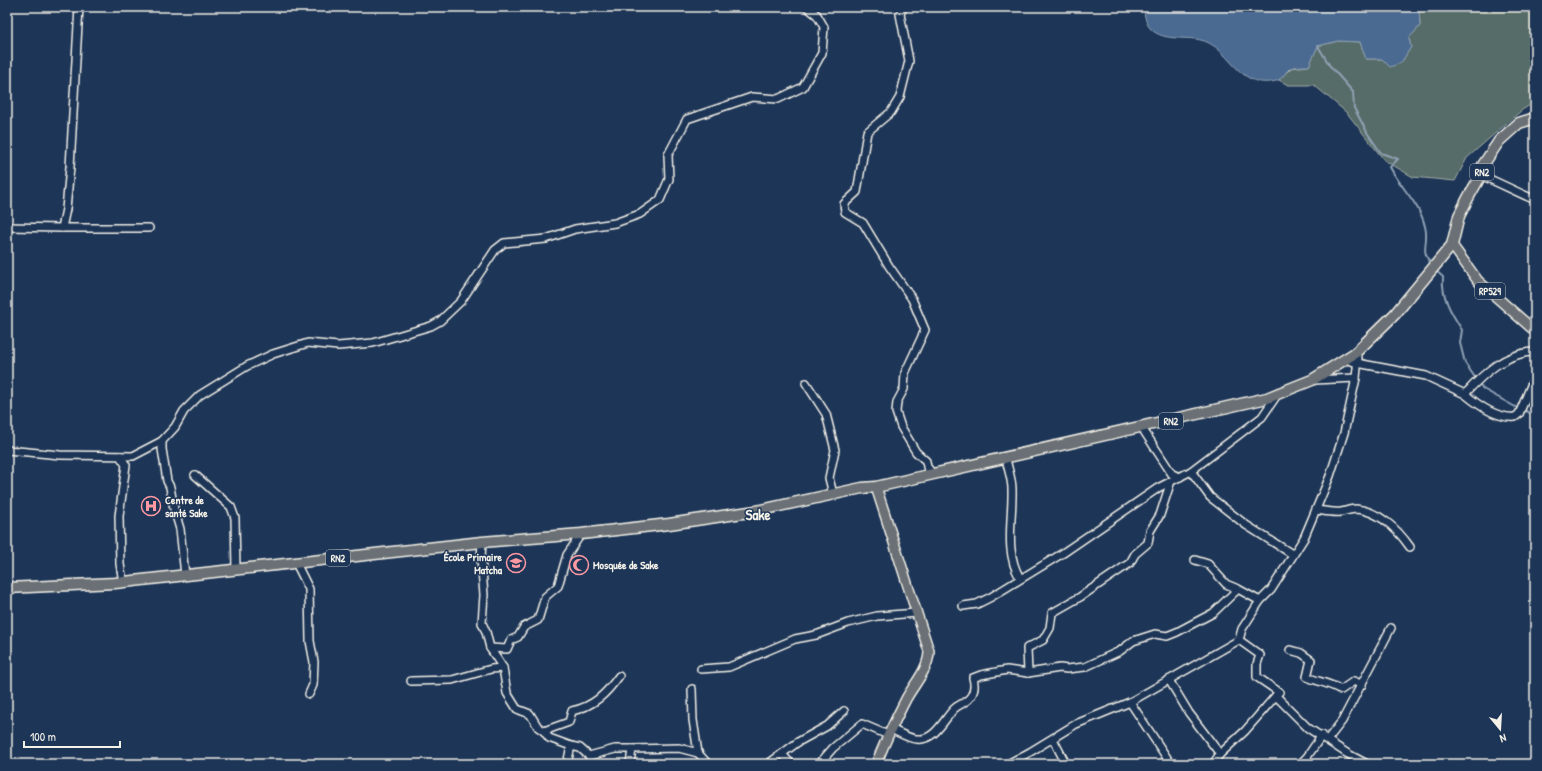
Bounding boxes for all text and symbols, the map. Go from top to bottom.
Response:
road number: RN2 [1470,164,1494,180]
road number: RP529 [1475,283,1505,299]
road number: RN2 [1159,413,1183,429]
place label: Centre de santé Sake [165,493,208,520]
hospital icon: Centre de santé Sake [140,495,162,517]
district label: Sake [746,504,771,525]
road number: RN2 [326,550,350,566]
place label: École Primaire Matcha [444,550,503,577]
school or university icon: École Primaire Matcha [505,552,527,574]
mosque icon: Mosquée de Sake [568,554,590,576]
place label: Mosquée de Sake [593,558,659,573]
north arrow [1480,709,1520,749]
scale bar [24,723,120,749]
text: 100 m [30,728,56,745]
text: N [1498,731,1508,746]

